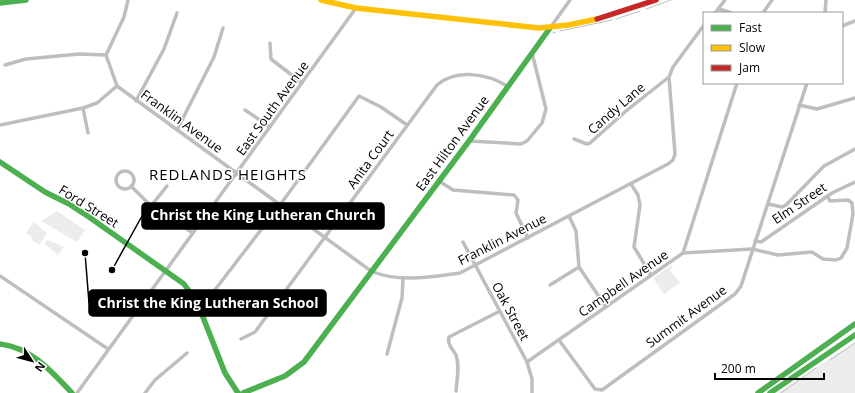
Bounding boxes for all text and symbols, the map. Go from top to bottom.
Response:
legend [703,12,843,84]
text: Fast [739,19,762,36]
text: Slow [739,39,766,56]
street label: East South Avenue [232,57,312,159]
text: Jam [738,59,760,76]
street label: Candy Lane [583,78,649,138]
street label: Franklin Avenue [137,85,227,157]
street label: East Hilton Avenue [411,92,493,194]
street label: Anita Court [343,126,398,192]
district label: REDLANDS HEIGHTS [149,164,307,184]
street label: Elm Street [768,178,830,228]
street label: Ford Street [56,180,123,232]
callout: Christ the King Lutheran Church [142,203,384,229]
text: Christ the King Lutheran Church [150,205,376,224]
street label: Franklin Avenue [455,209,549,269]
street label: Campbell Avenue [574,245,672,321]
street label: Oak Street [488,279,534,344]
street label: Summit Avenue [642,281,730,351]
callout: Christ the King Lutheran School [89,290,326,316]
text: Christ the King Lutheran School [98,293,318,312]
north arrow [12,341,52,381]
scale bar [715,355,824,381]
text: N [32,359,49,375]
text: 200 m [721,360,756,377]

